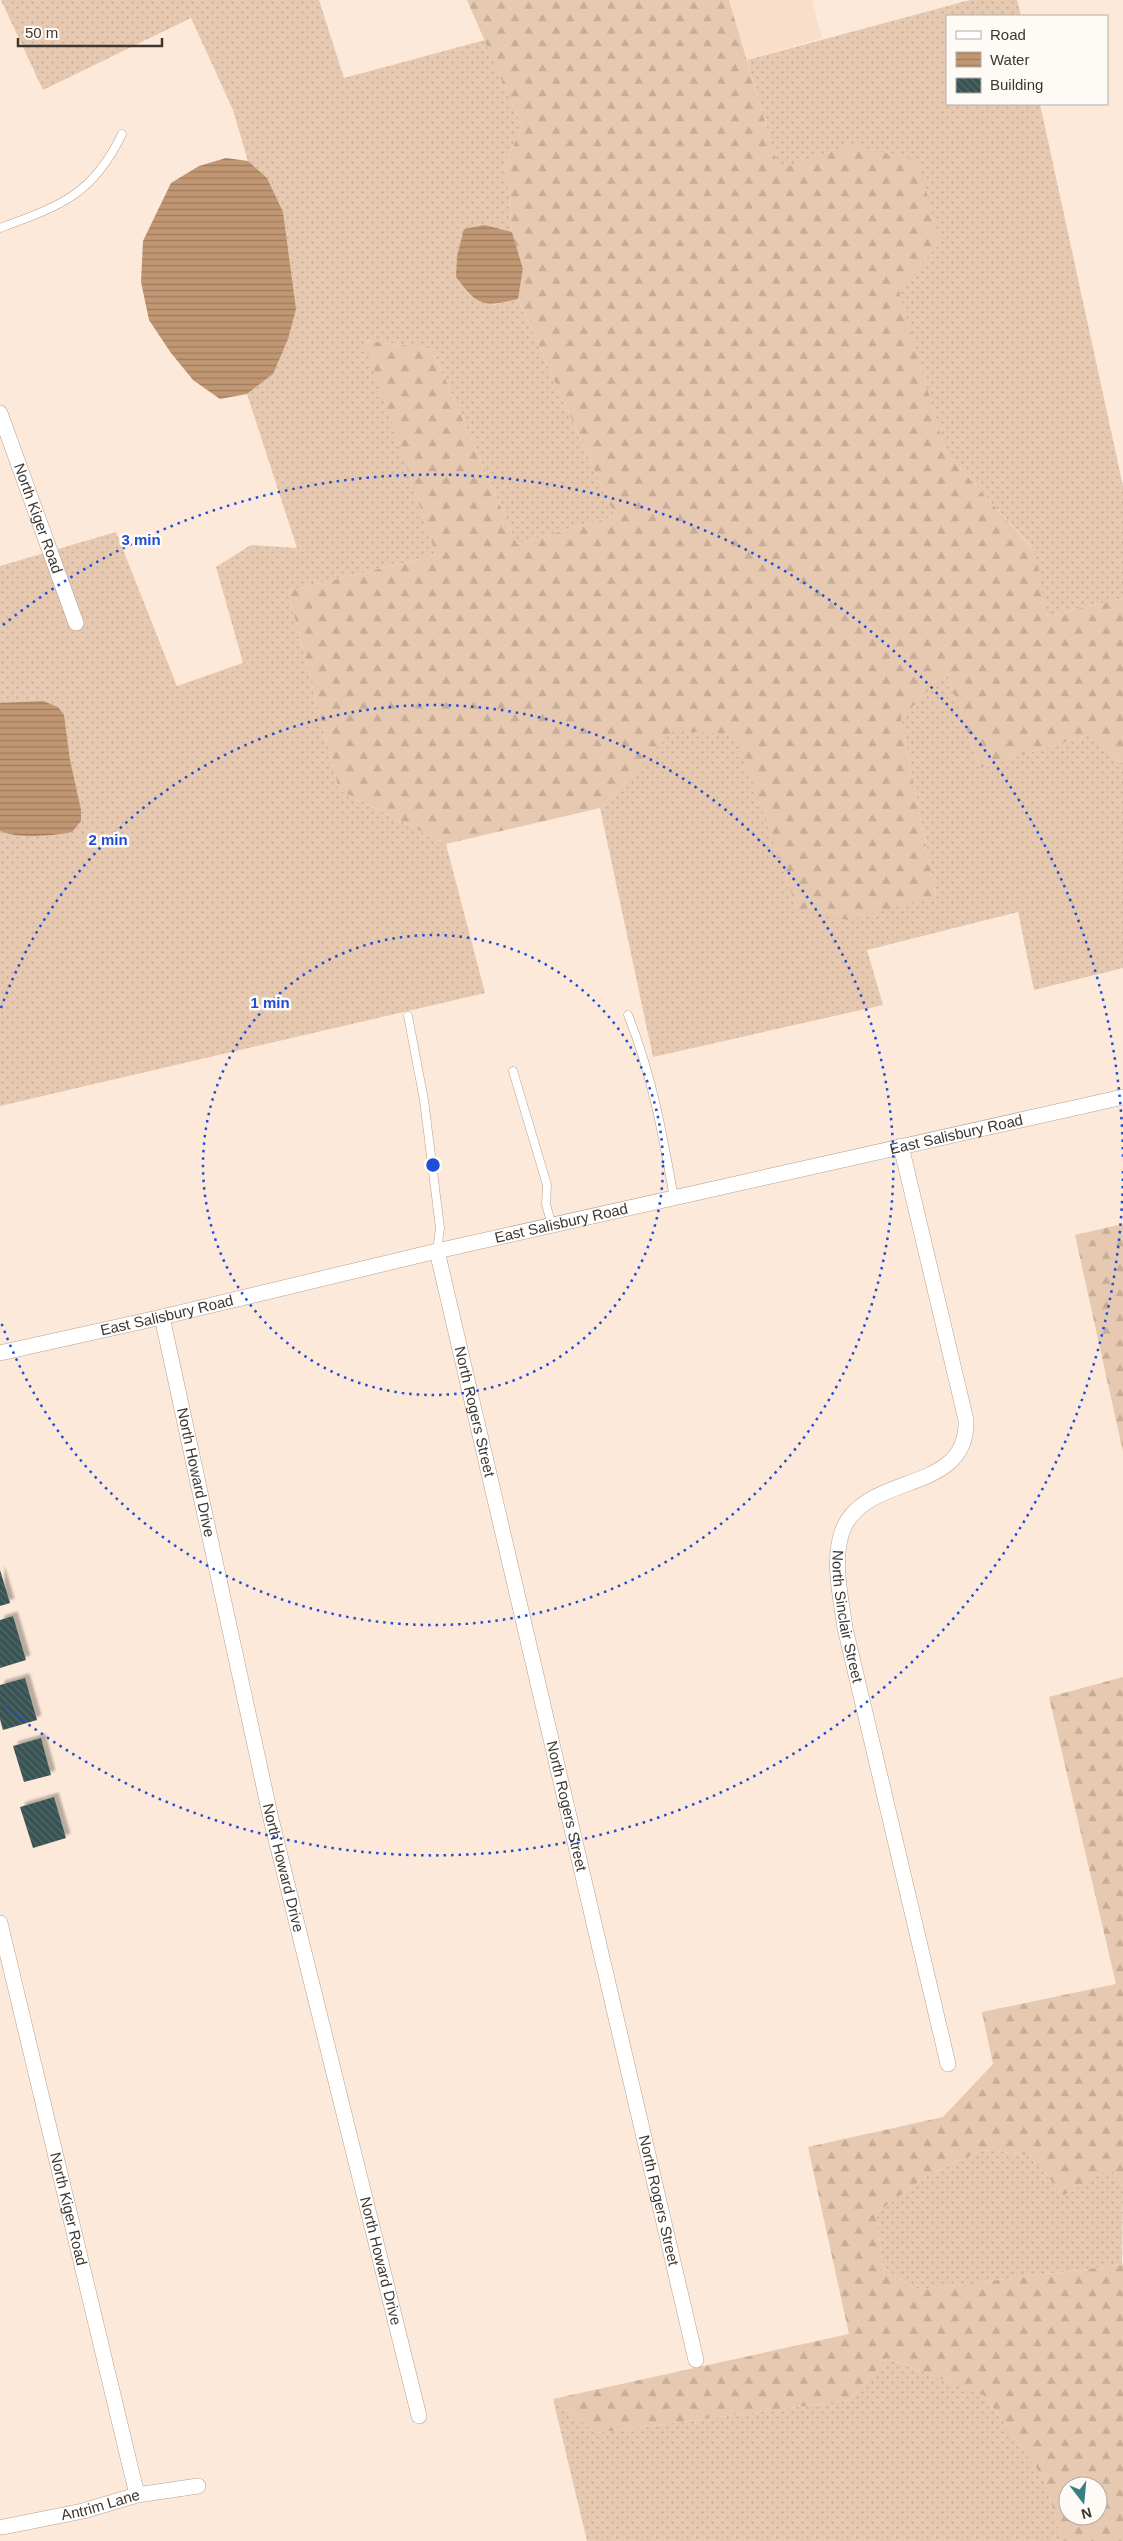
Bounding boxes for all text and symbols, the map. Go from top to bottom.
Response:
scale bar [18,15,161,47]
legend [946,15,1108,105]
text: 50 m [25,24,58,41]
text: Road [990,26,1026,43]
text: Water [990,51,1029,68]
text: Building [990,76,1043,93]
street label: North Kiger Road [11,461,66,576]
text: 3 min [121,531,161,548]
text: 2 min [88,831,128,848]
text: 1 min [250,994,290,1011]
street label: East Salisbury Road [888,1111,1024,1157]
centre of rings [424,1156,442,1174]
street label: East Salisbury Road [493,1199,629,1246]
street label: East Salisbury Road [99,1291,235,1338]
street label: North Rogers Street [452,1345,499,1479]
street label: North Howard Drive [174,1406,219,1538]
street label: North Sinclair Street [829,1550,867,1685]
street label: North Rogers Street [544,1739,591,1874]
street label: North Howard Drive [260,1802,308,1934]
street label: North Rogers Street [636,2133,683,2268]
street label: North Kiger Road [47,2150,91,2267]
street label: North Howard Drive [357,2195,405,2327]
north arrow [1058,2476,1108,2526]
street label: Antrim Lane [60,2486,142,2523]
text: N [1080,2504,1094,2523]

